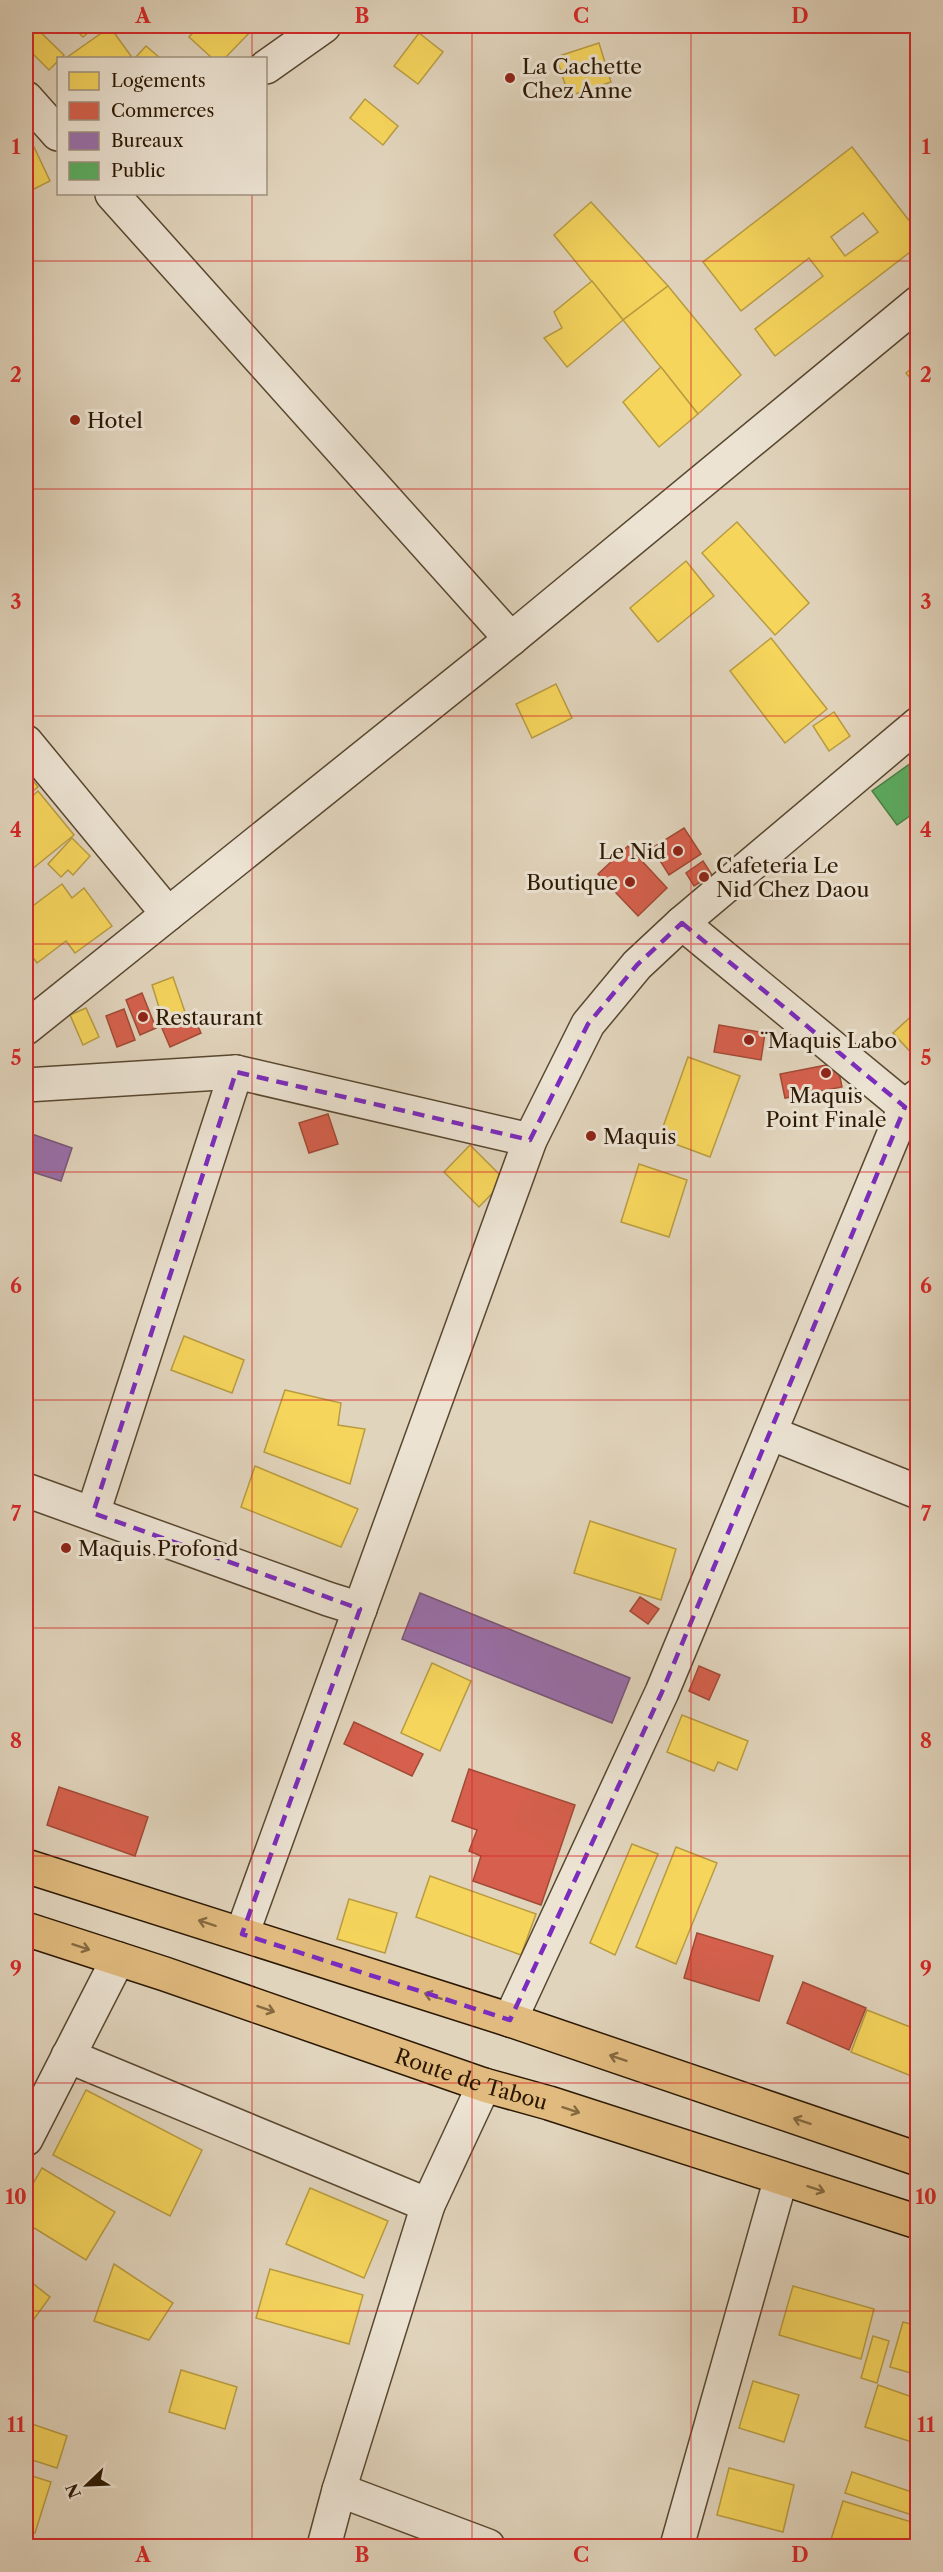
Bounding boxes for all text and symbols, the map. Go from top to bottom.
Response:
text: A [134,4,151,28]
text: B [355,4,370,28]
text: C [573,4,589,28]
text: D [791,4,809,28]
place label: La Cachette Chez Anne [522,54,642,103]
legend [57,57,267,195]
text: Logements [111,70,206,92]
marker: La Cachette Chez Anne [503,71,517,85]
text: Commerces [111,100,214,122]
text: Bureaux [111,130,184,152]
text: 1 [12,135,21,159]
text: 1 [922,135,931,159]
text: Public [111,160,165,182]
text: 2 [10,363,22,387]
text: 2 [920,363,932,387]
place label: Hotel [87,408,143,433]
marker: Hotel [68,413,82,427]
text: 3 [10,590,22,614]
text: 3 [920,590,932,614]
text: 4 [10,818,22,842]
text: 4 [920,818,932,842]
place label: Le Nid [599,839,666,864]
marker: Le Nid [671,844,685,858]
place label: Cafeteria Le Nid Chez Daou [716,853,869,902]
place label: Boutique [526,870,618,895]
marker: Cafeteria Le Nid Chez Daou [697,870,711,884]
marker: Boutique [623,875,637,889]
place label: Restaurant [155,1005,263,1030]
marker: Restaurant [136,1010,150,1024]
place label: ¨Maquis Labo [761,1028,897,1053]
marker: ¨Maquis Labo [742,1033,756,1047]
text: 5 [10,1046,22,1070]
text: 5 [920,1046,932,1070]
marker: Maquis Point Finale [819,1066,833,1080]
place label: Maquis Point Finale [766,1083,887,1132]
place label: Maquis [603,1124,676,1149]
marker: Maquis [584,1129,598,1143]
text: 6 [10,1274,22,1298]
text: 6 [920,1274,932,1298]
text: 7 [11,1502,22,1526]
text: 7 [921,1502,932,1526]
place label: Maquis Profond [78,1536,238,1561]
marker: Maquis Profond [59,1541,73,1555]
text: 8 [10,1729,22,1753]
text: 8 [920,1729,932,1753]
one-way arrow [198,1917,217,1928]
one-way arrow [71,1942,90,1953]
text: 9 [10,1957,22,1981]
text: 9 [920,1957,932,1981]
one-way arrow [424,1989,443,2000]
one-way arrow [256,2004,275,2015]
street label: Route de Tabou [392,2043,551,2115]
one-way arrow [609,2051,628,2062]
one-way arrow [561,2105,580,2116]
one-way arrow [793,2115,812,2126]
one-way arrow [806,2184,825,2195]
text: 10 [5,2185,27,2209]
text: 10 [915,2185,937,2209]
text: 11 [7,2413,25,2437]
text: 11 [917,2413,935,2437]
north arrow [57,2455,117,2515]
text: N [61,2480,85,2501]
text: A [134,2543,151,2567]
text: B [355,2543,370,2567]
text: C [573,2543,589,2567]
text: D [791,2543,809,2567]

